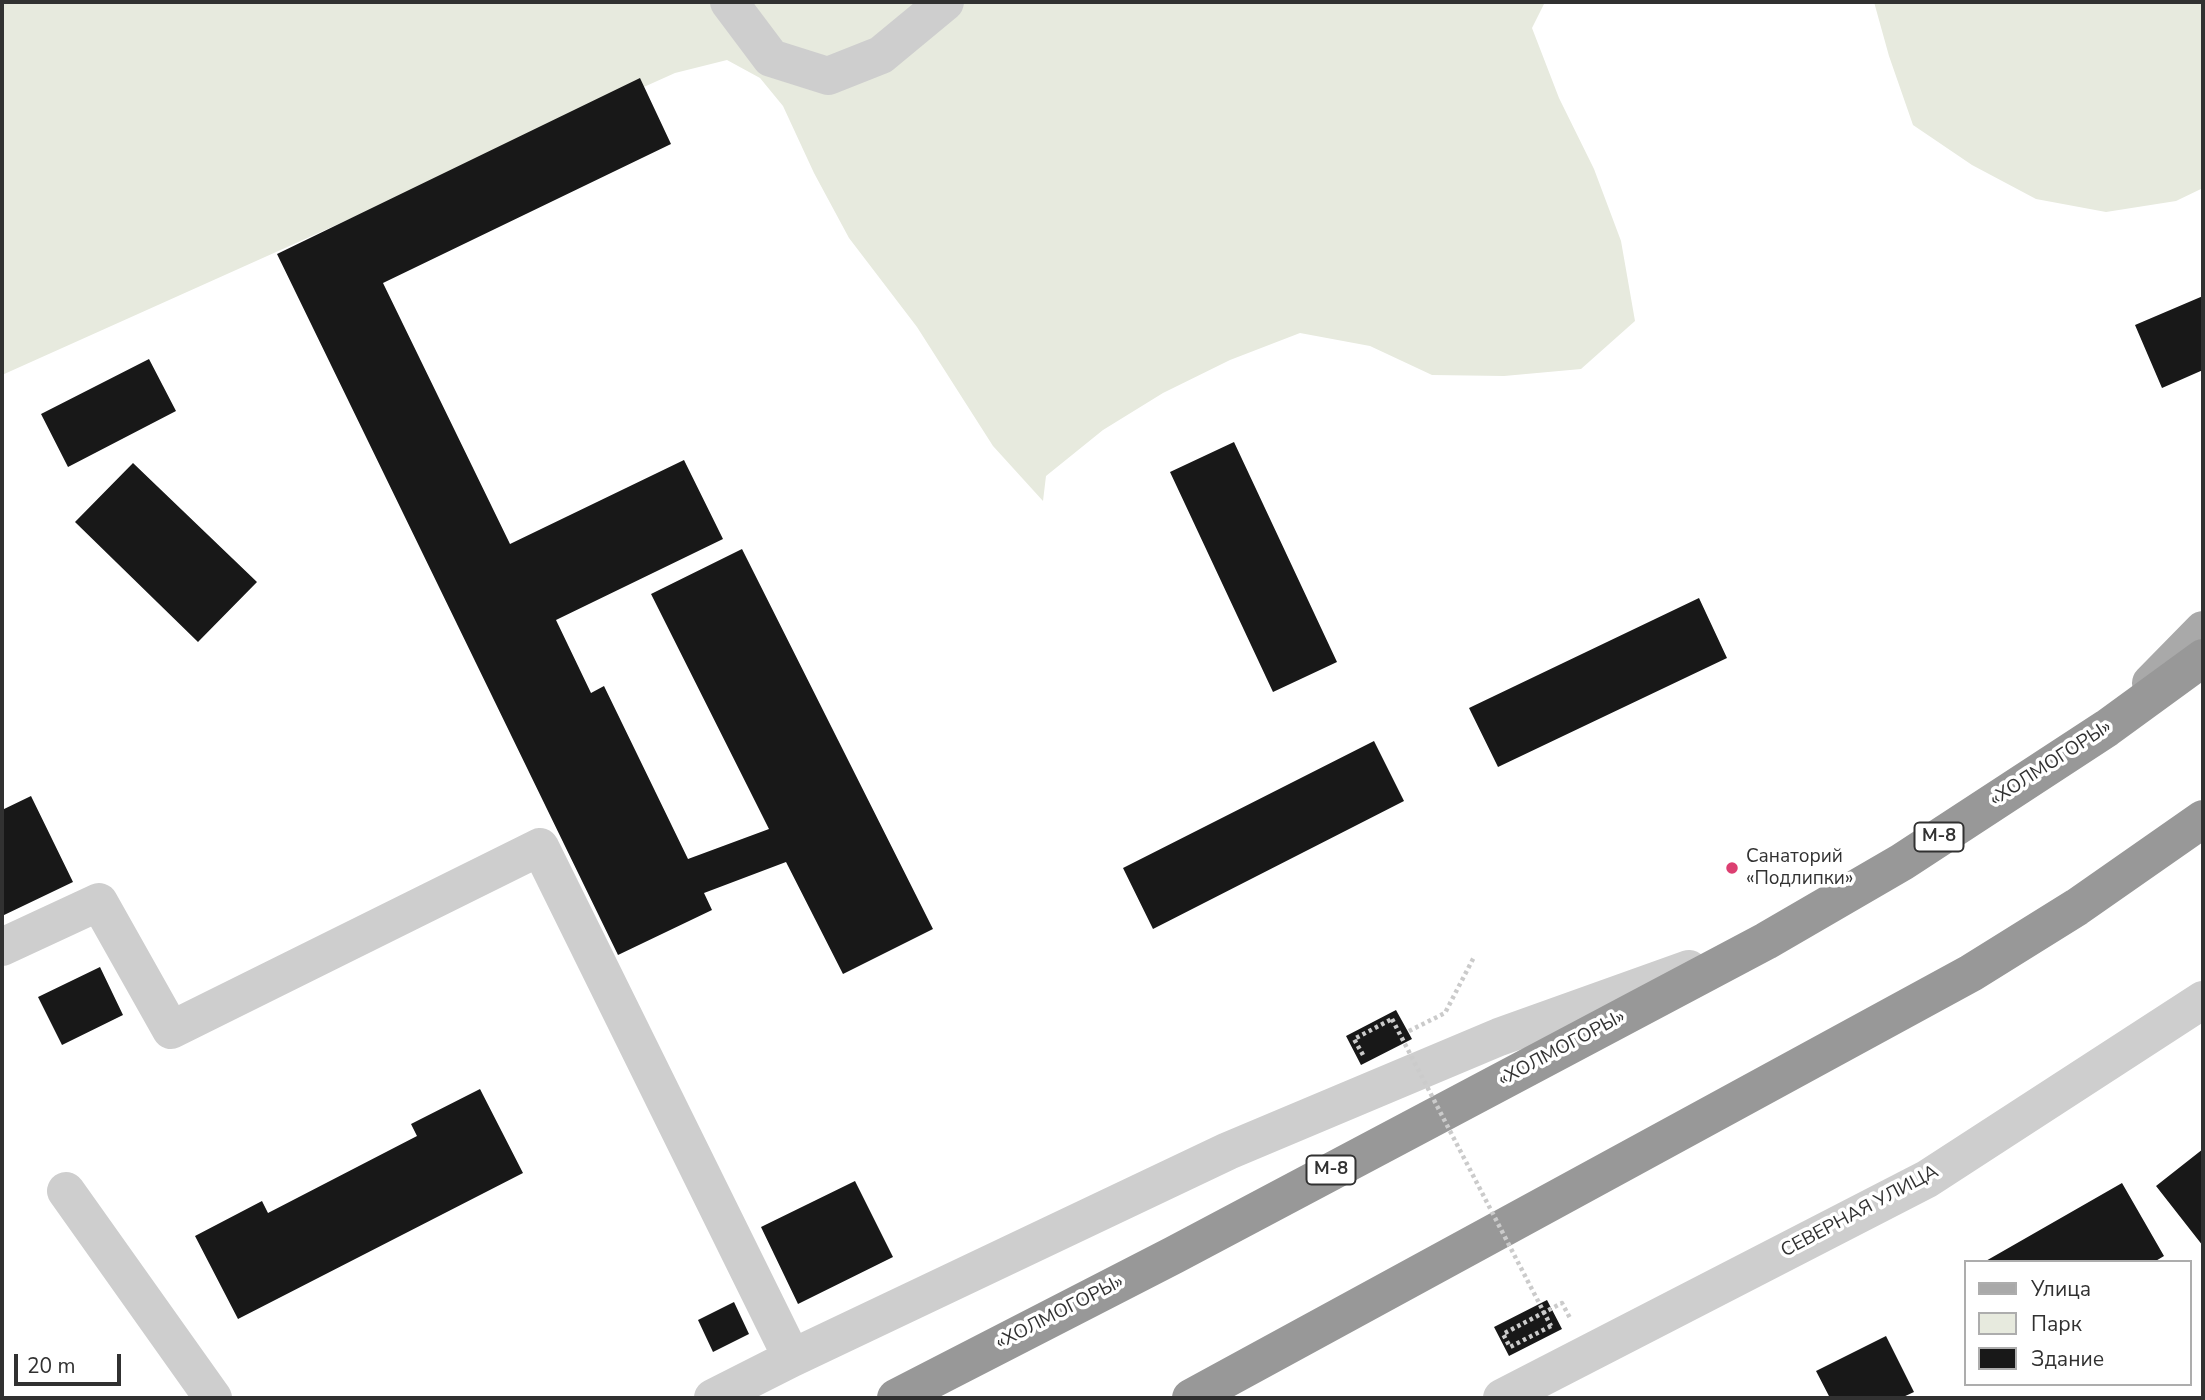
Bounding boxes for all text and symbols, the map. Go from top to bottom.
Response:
street label: «ХОЛМОГОРЫ» [1986,716,2116,812]
road number: М-8 [1914,822,1964,852]
place label: Санаторий «Подлипки» [1746,846,1853,890]
marker: Санаторий «Подлипки» [1724,860,1740,876]
street label: «ХОЛМОГОРЫ» [1494,1006,1630,1092]
road number: М-8 [1306,1156,1356,1184]
street label: СЕВЕРНАЯ УЛИЦА [1777,1161,1943,1263]
legend [1964,1260,2191,1386]
street label: «ХОЛМОГОРЫ» [992,1271,1128,1355]
text: Улица [2031,1275,2091,1303]
text: Парк [2031,1310,2082,1338]
scale bar [18,1340,124,1384]
text: Здание [2031,1345,2104,1373]
text: 20 m [27,1352,76,1380]

